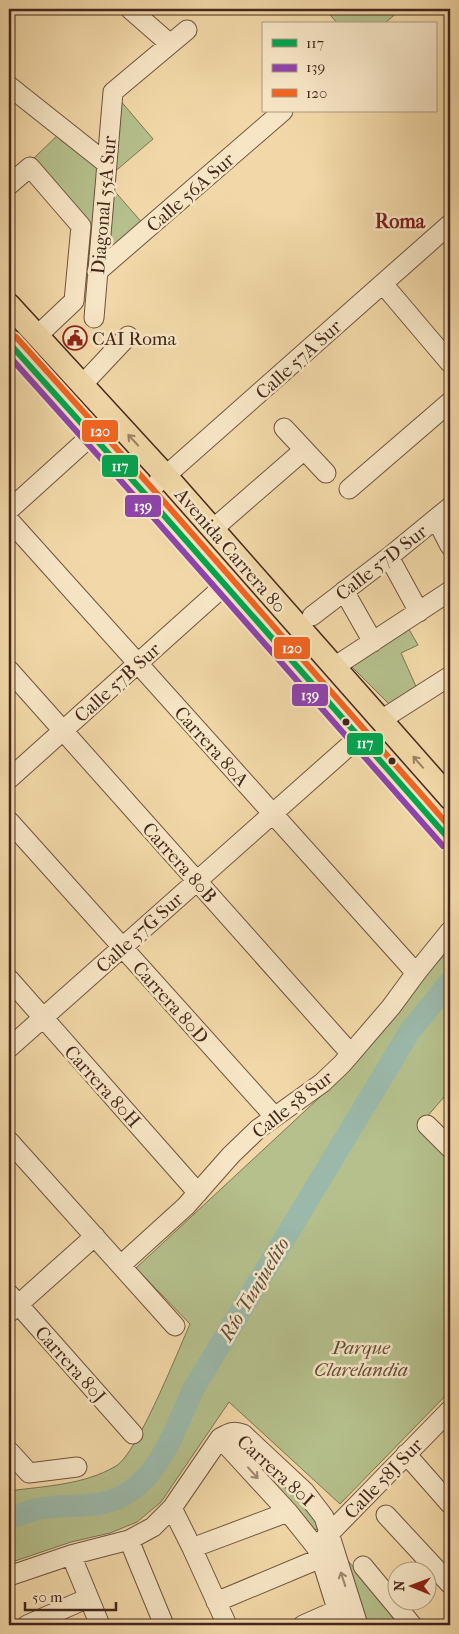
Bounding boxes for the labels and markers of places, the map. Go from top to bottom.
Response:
public building icon: CAI Roma [62,325,88,351]
place label: CAI Roma [92,328,176,350]
unlabelled marker [341,717,351,727]
unlabelled marker [387,756,397,766]

